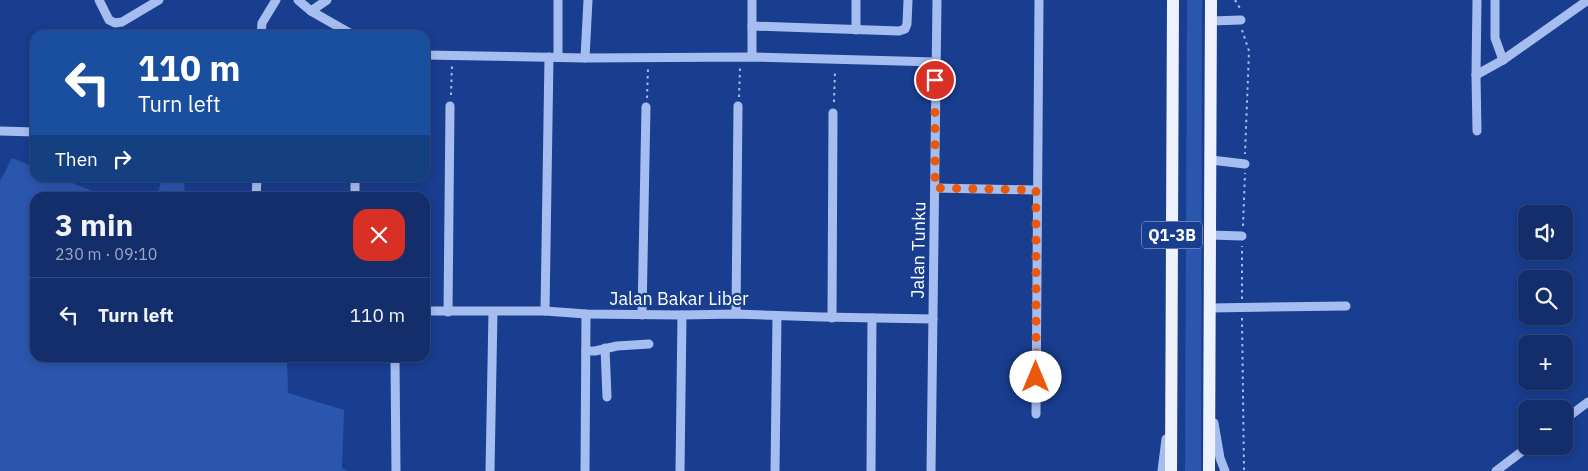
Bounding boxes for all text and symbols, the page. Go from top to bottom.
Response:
text: 110 m [138,45,241,91]
icon: left [55,50,120,115]
pin [914,59,956,101]
icon: arrive [921,66,949,94]
text: Turn left [138,89,221,118]
icon: right [108,145,136,173]
text: Then [55,147,98,171]
street label: Jalan Tunku [906,201,930,299]
text: 3 min [55,205,133,244]
map controls [1518,205,1573,455]
button: sound [1518,205,1573,260]
button: close [353,209,405,261]
road number: Q1-3B [1142,222,1202,248]
text: 230 m · 09:10 [55,244,157,264]
button: search [1518,270,1573,325]
street label: Jalan Bakar Liber [609,287,749,310]
icon: left [55,301,83,329]
text: Turn left [98,303,174,327]
text: 110 m [350,303,405,327]
button: + [1518,335,1573,390]
position arrow [1009,350,1061,402]
button: − [1518,400,1573,455]

